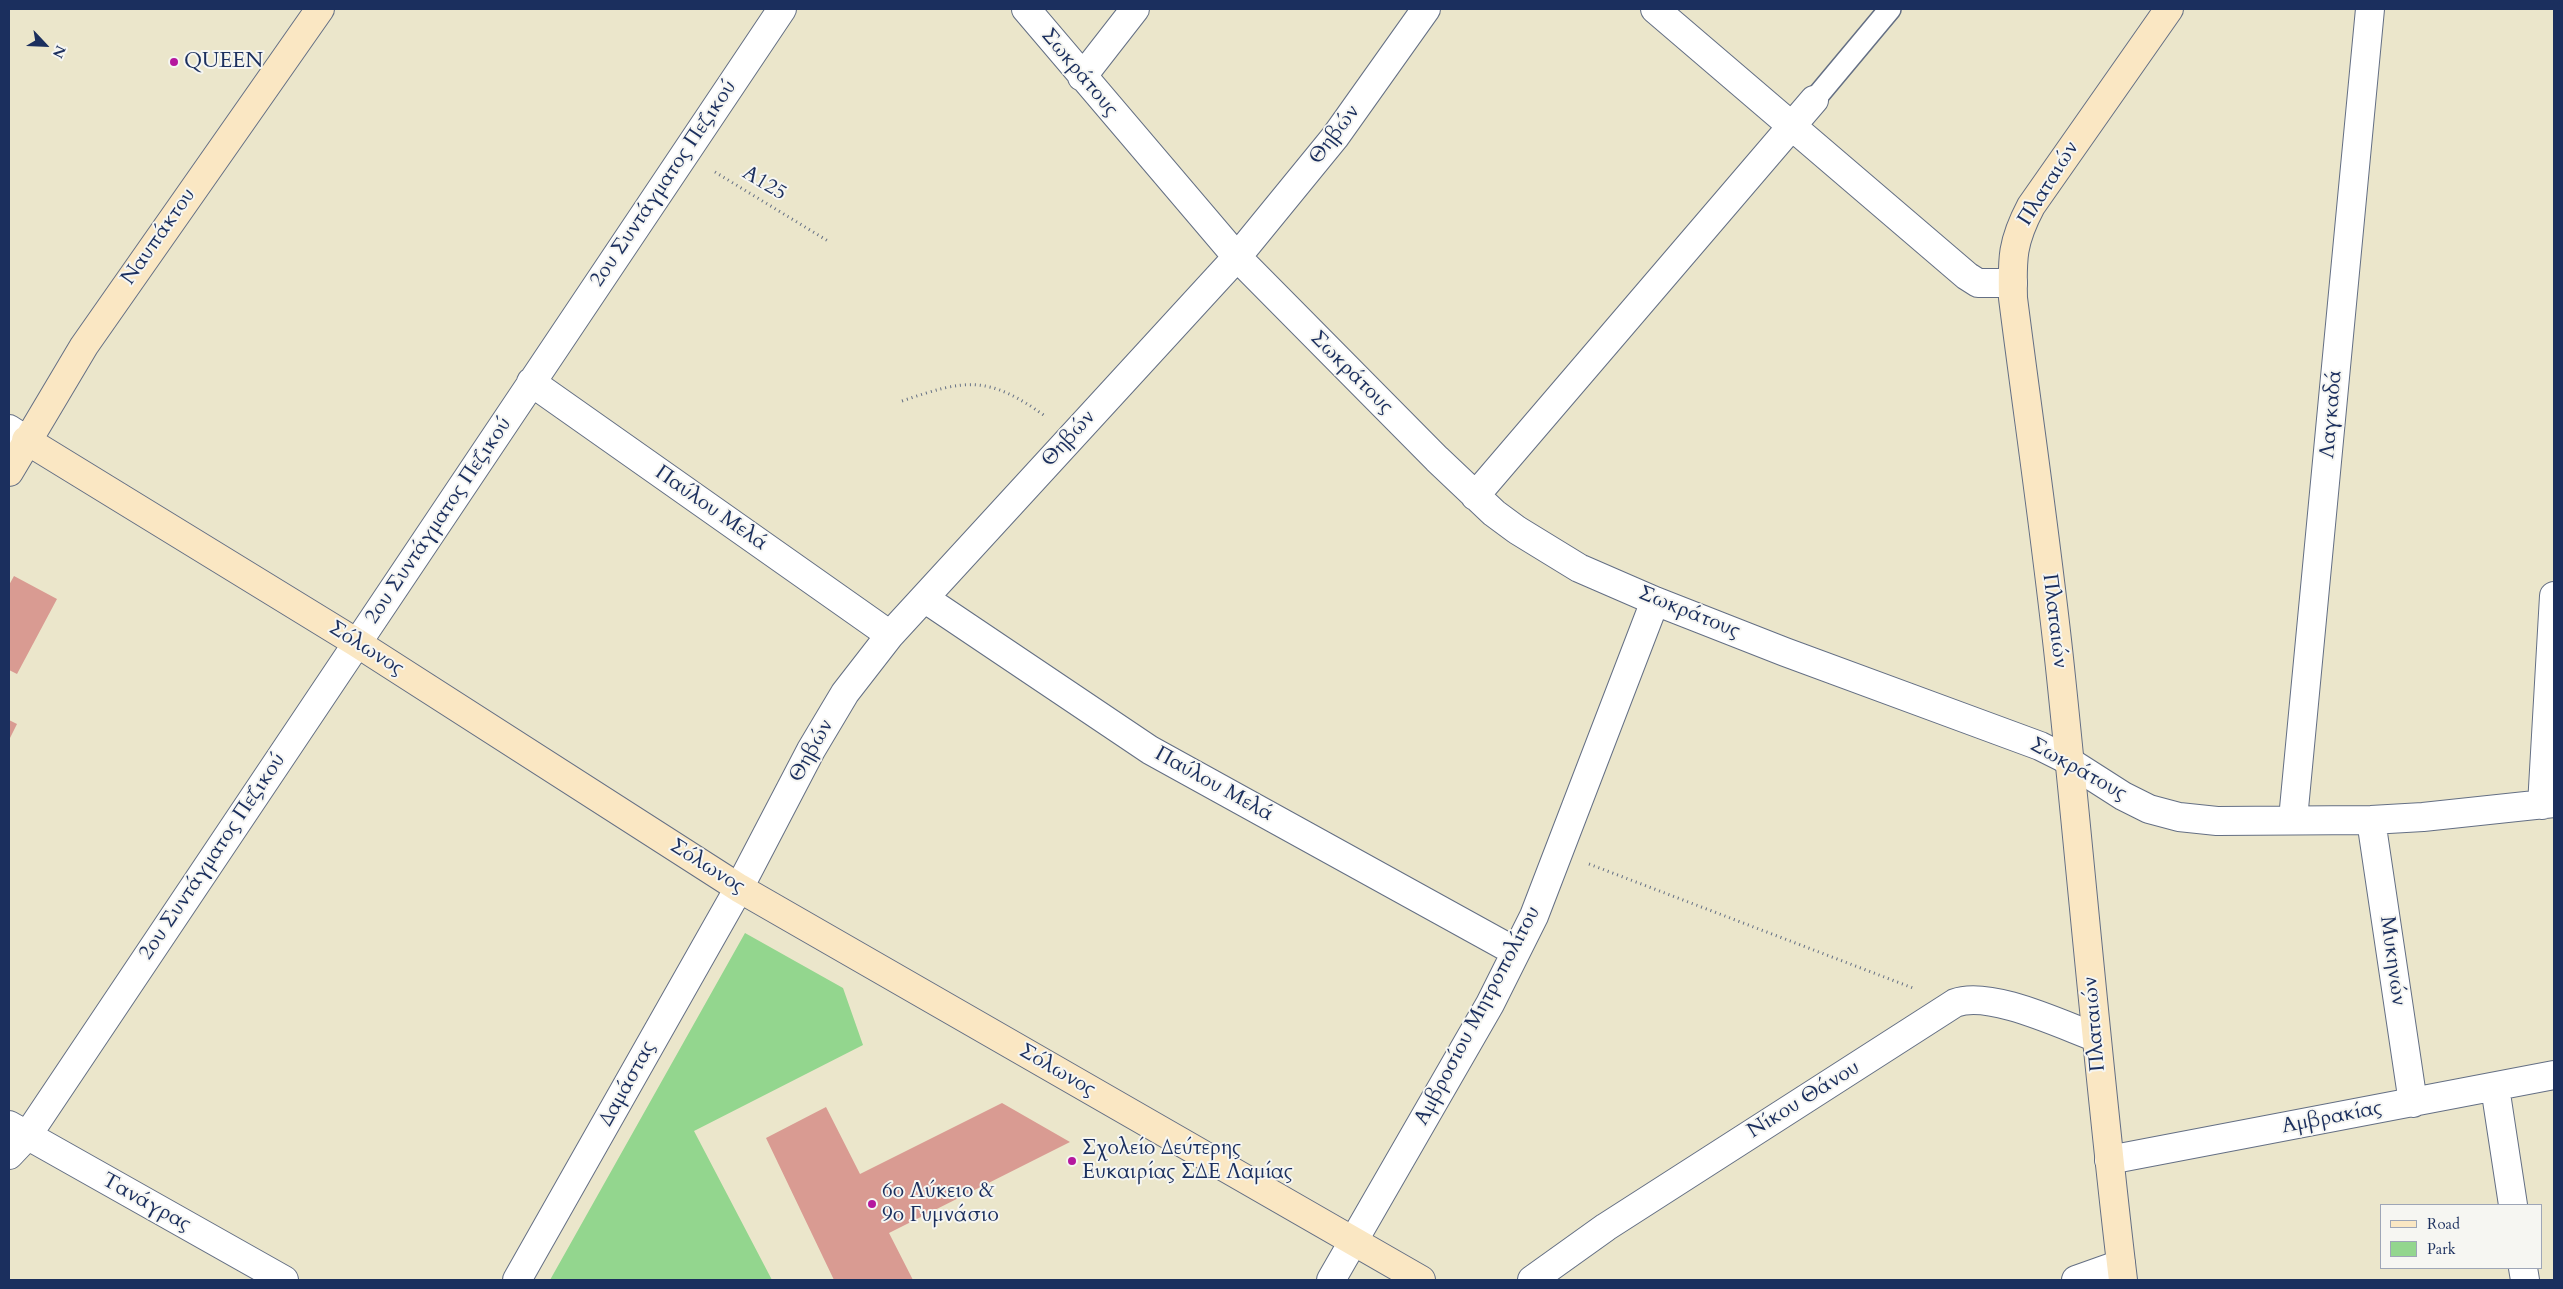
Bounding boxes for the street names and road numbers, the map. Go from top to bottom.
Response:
street label: Σωκράτους [1035,24,1123,122]
street label: 2ου Συντάγματος Πεζικού [585,76,743,292]
street label: Θηβών [1304,100,1366,170]
street label: Πλαταιών [2013,137,2085,231]
street label: Α125 [737,161,791,207]
street label: Ναυπάκτου [116,184,202,290]
street label: Σωκράτους [1304,326,1398,420]
street label: Λαγκαδά [2316,368,2348,460]
street label: Θηβών [1037,405,1101,473]
street label: 2ου Συντάγματος Πεζικού [360,413,518,629]
street label: Παύλου Μελά [650,461,772,557]
street label: Πλαταιών [2036,572,2072,670]
street label: Σωκράτους [1635,581,1743,645]
street label: Σόλωνος [324,616,408,682]
street label: Θηβών [784,715,840,787]
street label: Σωκράτους [2025,733,2131,807]
street label: Παύλου Μελά [1150,742,1278,828]
street label: 2ου Συντάγματος Πεζικού [134,749,292,965]
street label: Σόλωνος [665,834,749,900]
street label: Αμβροσίου Μητροπολίτου [1410,902,1546,1130]
street label: Μυκηνών [2373,915,2411,1007]
street label: Πλαταιών [2078,976,2112,1072]
street label: Δαμάστας [594,1037,662,1131]
street label: Σόλωνος [1014,1039,1100,1103]
street label: Νίκου Θάνου [1743,1056,1865,1144]
street label: Αμβρακίας [2280,1096,2384,1140]
street label: Τανάγρας [97,1168,195,1238]

